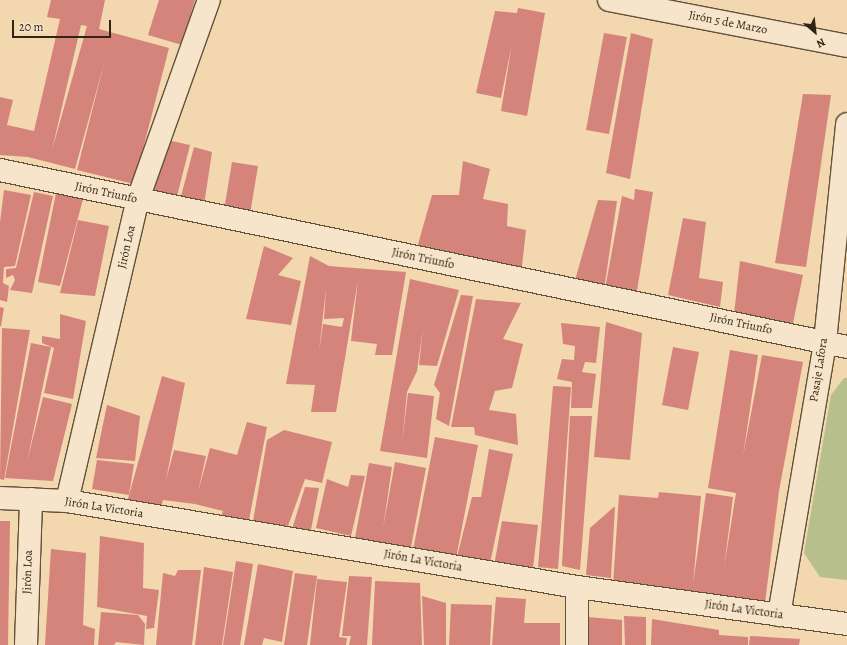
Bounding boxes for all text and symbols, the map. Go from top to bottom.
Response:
street label: Jirón 5 de Marzo [687,8,769,38]
scale bar [14,12,113,38]
north arrow [795,12,835,52]
text: 20 m [19,19,43,35]
text: N [814,35,828,52]
street label: Jirón Triunfo [73,179,139,207]
street label: Jirón Loa [115,224,139,270]
street label: Jirón Triunfo [390,245,456,273]
street label: Jirón Triunfo [708,310,774,338]
street label: Pasaje Lafora [807,337,831,403]
street label: Jirón La Victoria [64,495,144,521]
street label: Jirón La Victoria [383,547,463,575]
street label: Jirón Loa [20,550,36,594]
street label: Jirón La Victoria [704,597,784,623]

